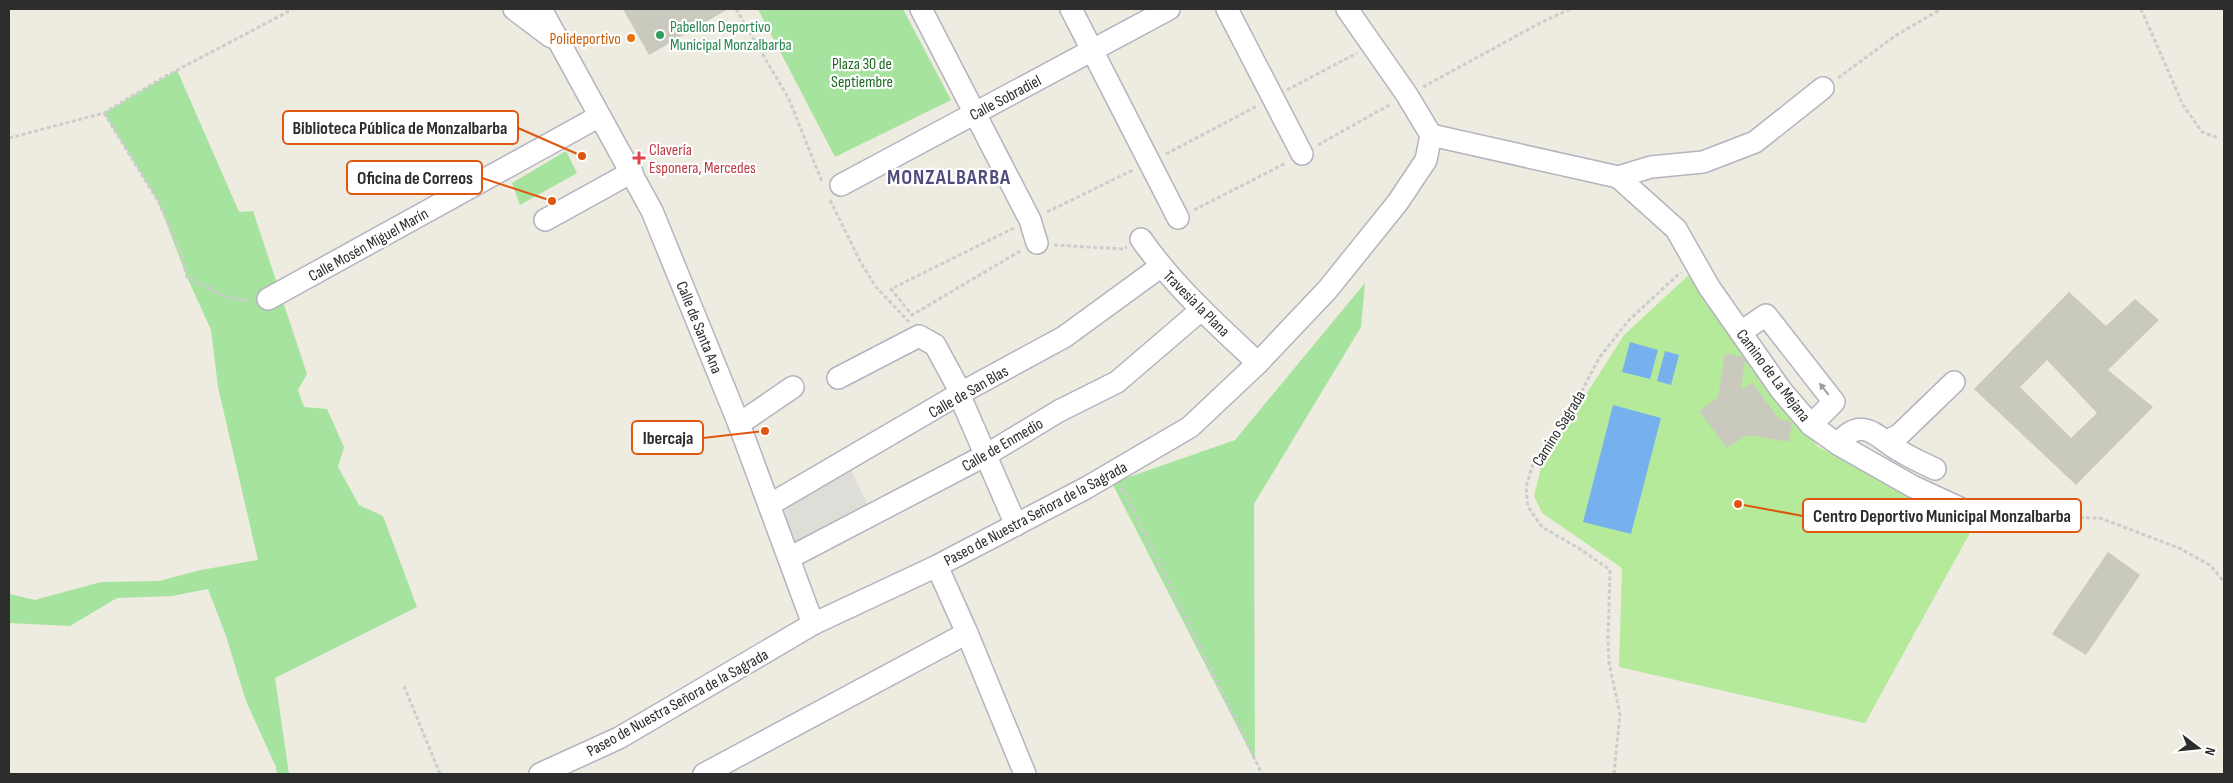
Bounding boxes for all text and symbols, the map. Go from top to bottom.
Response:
place label: Pabellon Deportivo Municipal Monzalbarba [670,18,792,55]
marker: Pabellon Deportivo Municipal Monzalbarba [654,29,666,41]
place label: Polideportivo [550,30,621,49]
marker: Polideportivo [625,32,637,44]
park label: Plaza 30 de Septiembre [831,55,893,92]
street label: Calle Sobradiel [967,72,1045,125]
callout: Biblioteca Pública de Monzalbarba [283,111,518,144]
text: Biblioteca Pública de Monzalbarba [293,118,507,139]
place label: Clavería Esponera, Mercedes [649,141,756,178]
marker: Clavería Esponera, Mercedes [633,152,645,164]
callout: Oficina de Correos [347,161,482,194]
district label: MONZALBARBA [887,165,1011,190]
text: Oficina de Correos [357,168,473,189]
street label: Calle Mosén Miguel Marín [306,205,432,286]
street label: Travesía la Plana [1159,267,1233,341]
street label: Calle de Santa Ana [671,279,726,376]
street label: Camino de La Mejana [1732,326,1814,426]
street label: Calle de San Blas [926,362,1012,423]
one-way arrow [1819,383,1830,396]
street label: Camino Sagrada [1529,387,1590,470]
street label: Calle de Enmedio [959,414,1047,476]
callout: Ibercaja [632,421,703,454]
text: Ibercaja [643,428,693,449]
street label: Paseo de Nuestra Señora de la Sagrada [941,458,1130,571]
callout: Centro Deportivo Municipal Monzalbarba [1803,499,2081,532]
text: Centro Deportivo Municipal Monzalbarba [1813,506,2071,527]
street label: Paseo de Nuestra Señora de la Sagrada [584,645,772,761]
north arrow [2173,723,2223,773]
text: N [2201,746,2219,757]

